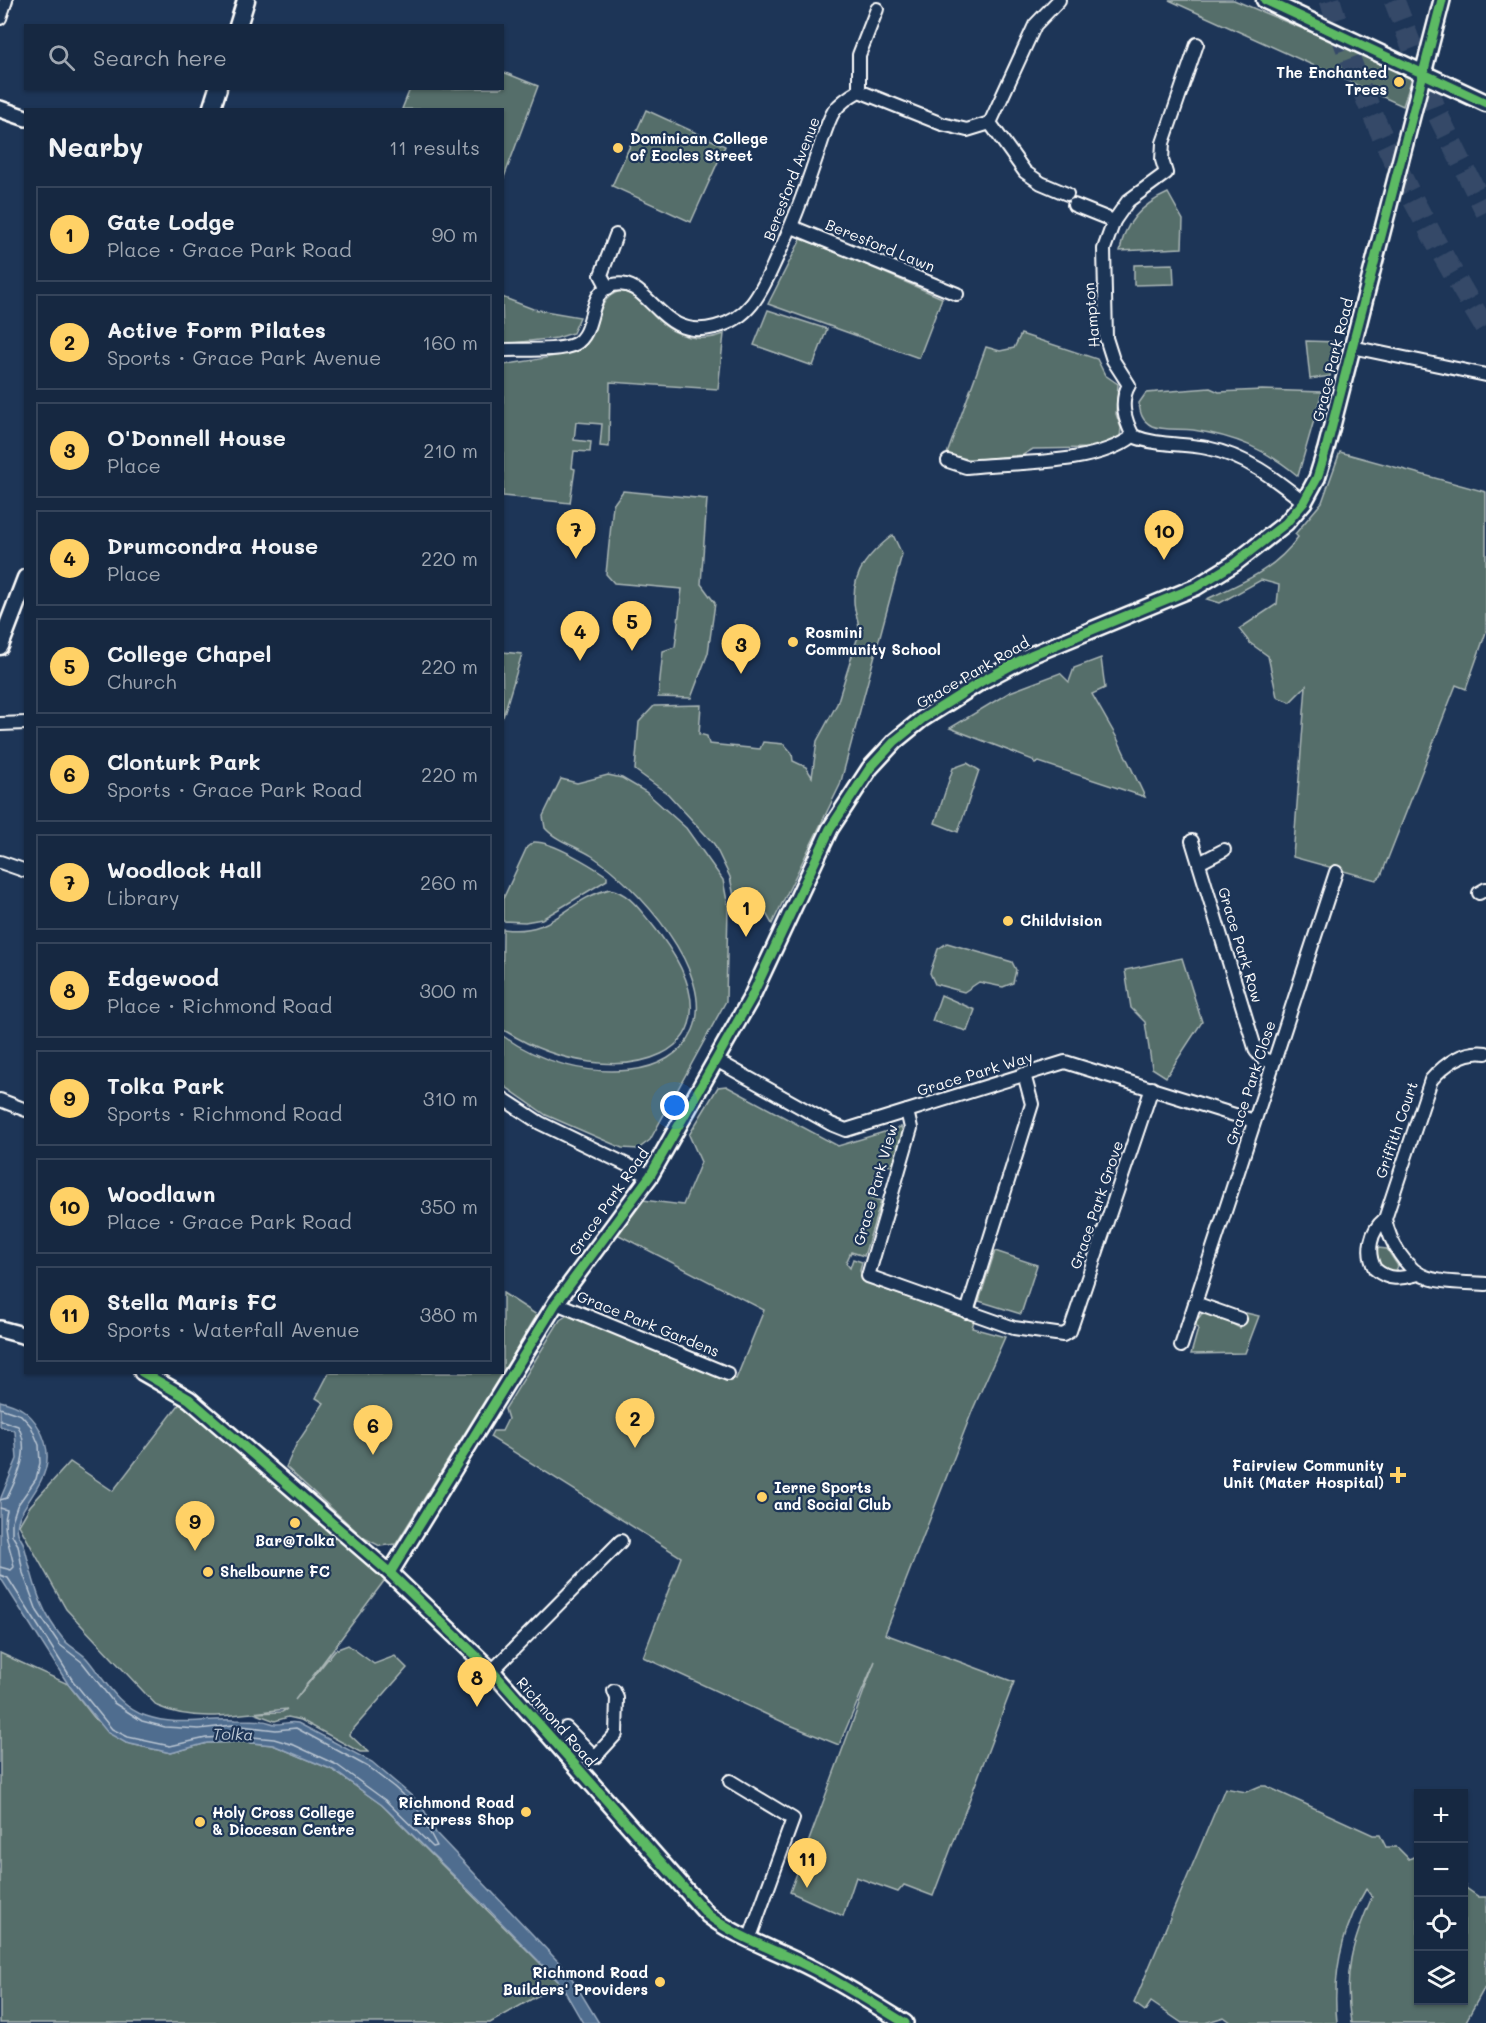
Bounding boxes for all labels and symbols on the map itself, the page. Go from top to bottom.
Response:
place label: The Enchanted Trees [1276,62,1388,99]
marker: The Enchanted Trees [1392,75,1406,89]
street label: Beresford Avenue [758,114,824,243]
place label: Dominican College of Eccles Street [630,128,768,165]
marker: Dominican College of Eccles Street [611,141,625,155]
street label: Beresford Lawn [823,214,938,276]
street label: Hampton [1078,282,1104,348]
street label: Grace Park Road [1307,296,1357,424]
pin: 7 [556,510,596,559]
pin: 10 [1144,510,1184,560]
pin: 5 [612,602,652,651]
pin: 4 [560,612,600,661]
place label: Rosmini Community School [805,622,941,659]
pin: 3 [722,624,760,674]
street label: Grace Park Road [912,632,1033,713]
marker: Rosmini Community School [786,635,800,649]
street label: Grace Park Row [1214,884,1268,1005]
pin: 1 [726,888,766,937]
place label: Childvision [1020,910,1102,930]
marker: Childvision [1001,914,1015,928]
street label: Grace Park Close [1221,1018,1280,1147]
street label: Grace Park Way [914,1046,1035,1100]
street label: Griffith Court [1370,1079,1422,1181]
your location [660,1091,689,1120]
street label: Grace Park View [848,1122,902,1247]
street label: Grace Park Grove [1065,1138,1127,1272]
street label: Grace Park Road [564,1144,653,1259]
street label: Grace Park Gardens [574,1285,723,1361]
pin: 2 [616,1398,654,1448]
pin: 6 [354,1406,392,1455]
place label: Fairview Community Unit (Mater Hospital) [1223,1455,1384,1492]
marker: Fairview Community Unit (Mater Hospital) [1389,1466,1407,1484]
place label: Ierne Sports and Social Club [774,1477,891,1514]
marker: Ierne Sports and Social Club [755,1490,769,1504]
pin: 9 [176,1502,214,1551]
marker: Bar@Tolka [288,1516,302,1530]
place label: Bar@Tolka [255,1530,335,1550]
place label: Shelbourne FC [220,1561,330,1581]
marker: Shelbourne FC [201,1565,215,1579]
pin: 8 [458,1658,496,1707]
street label: Richmond Road [512,1672,601,1770]
water label: Tolka [212,1723,254,1744]
place label: Richmond Road Express Shop [398,1792,514,1829]
place label: Holy Cross College & Diocesan Centre [212,1802,355,1839]
marker: Richmond Road Express Shop [519,1805,533,1819]
marker: Holy Cross College & Diocesan Centre [193,1815,207,1829]
pin: 11 [788,1838,826,1888]
place label: Richmond Road Builders' Providers [503,1962,648,1999]
marker: Richmond Road Builders' Providers [653,1975,667,1989]

